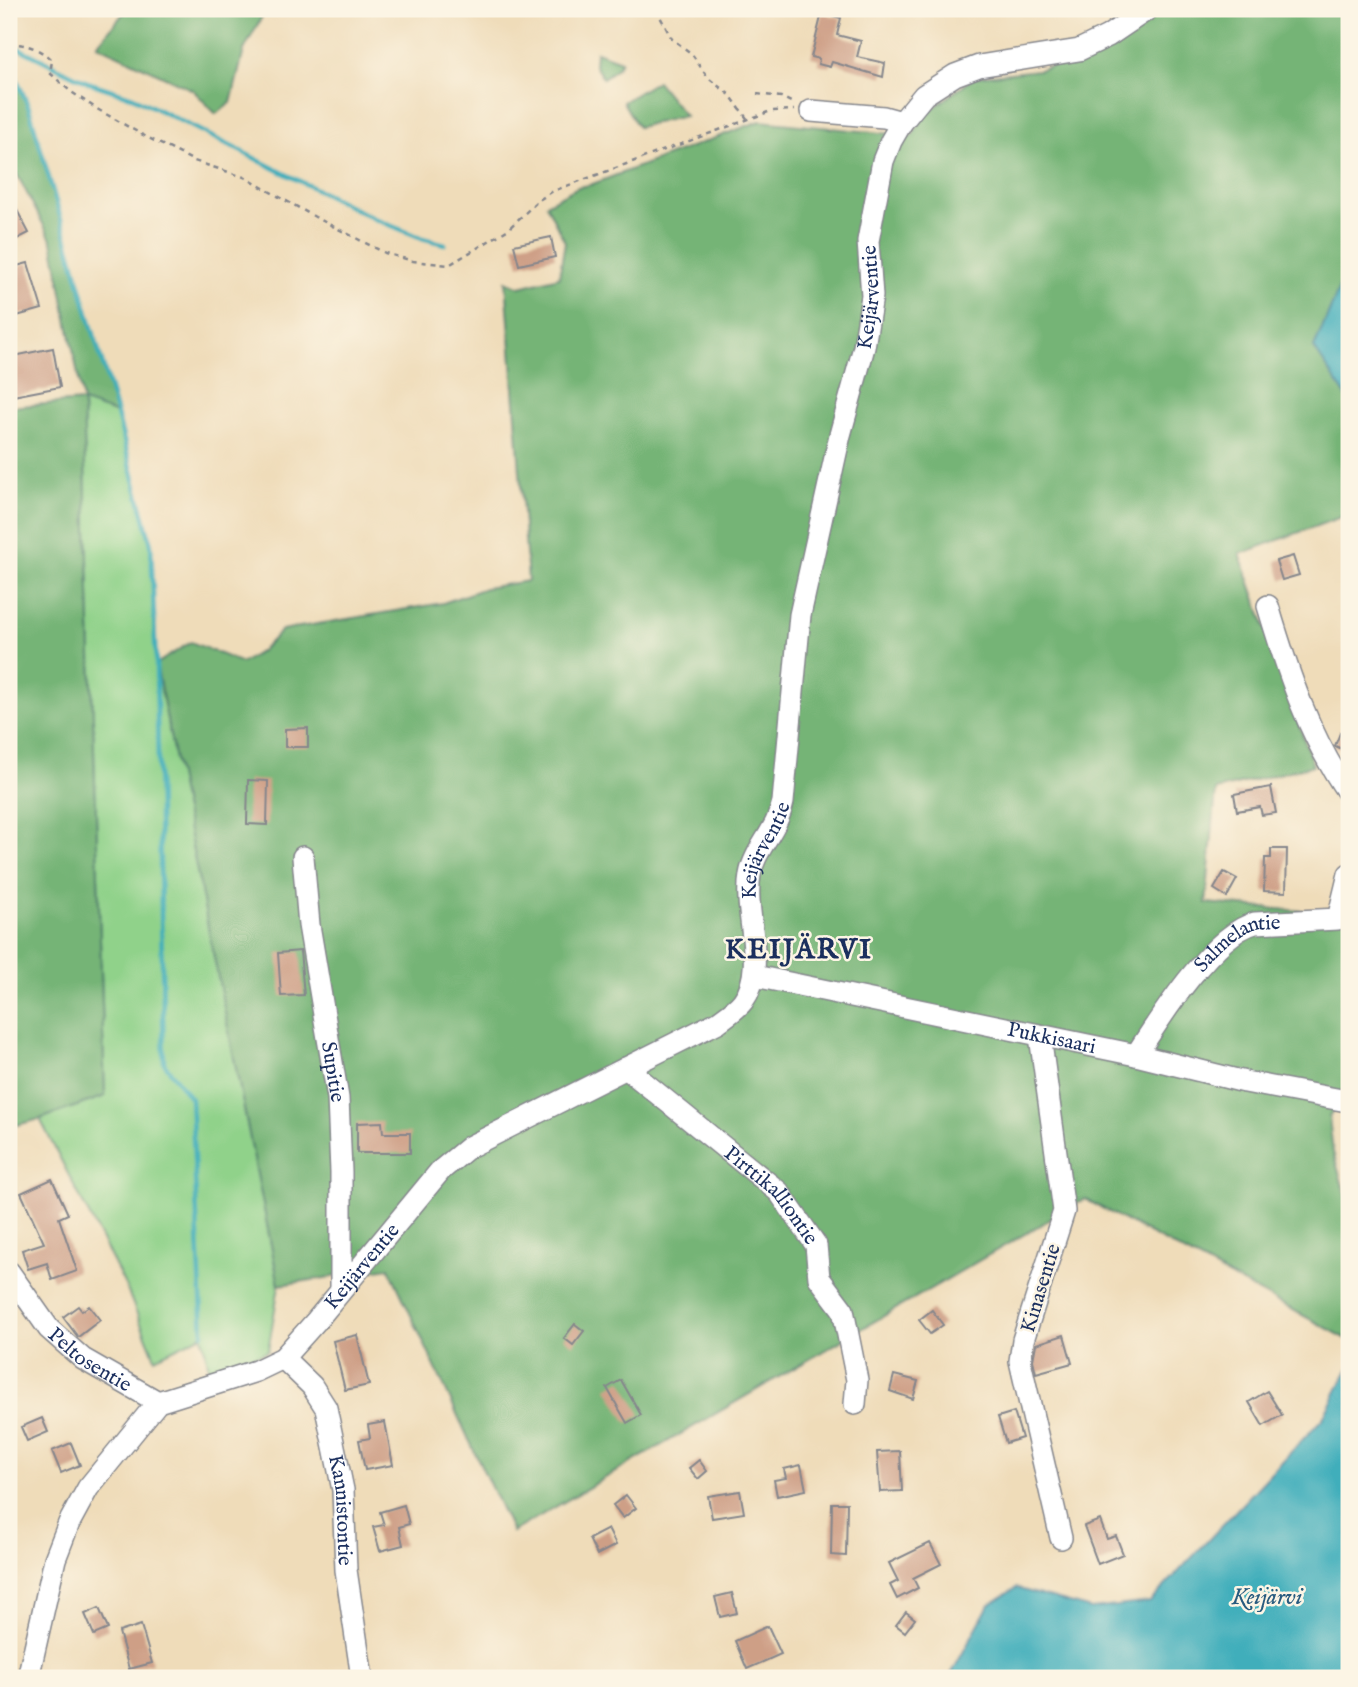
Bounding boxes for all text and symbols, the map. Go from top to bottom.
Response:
street label: Keijärventie [852,244,887,351]
street label: Keijärventie [737,799,798,899]
street label: Salmelantie [1189,910,1281,978]
district label: KEIJÄRVI [725,932,873,968]
street label: Pukkisaari [1005,1017,1098,1061]
street label: Supitie [314,1040,351,1105]
street label: Pirttikalliontie [718,1141,824,1251]
street label: Keijärventie [319,1218,407,1316]
street label: Kinasentie [1015,1240,1068,1336]
street label: Peltosentie [41,1322,136,1399]
street label: Kannistontie [321,1452,358,1567]
water label: Keijärvi [1231,1583,1304,1612]

